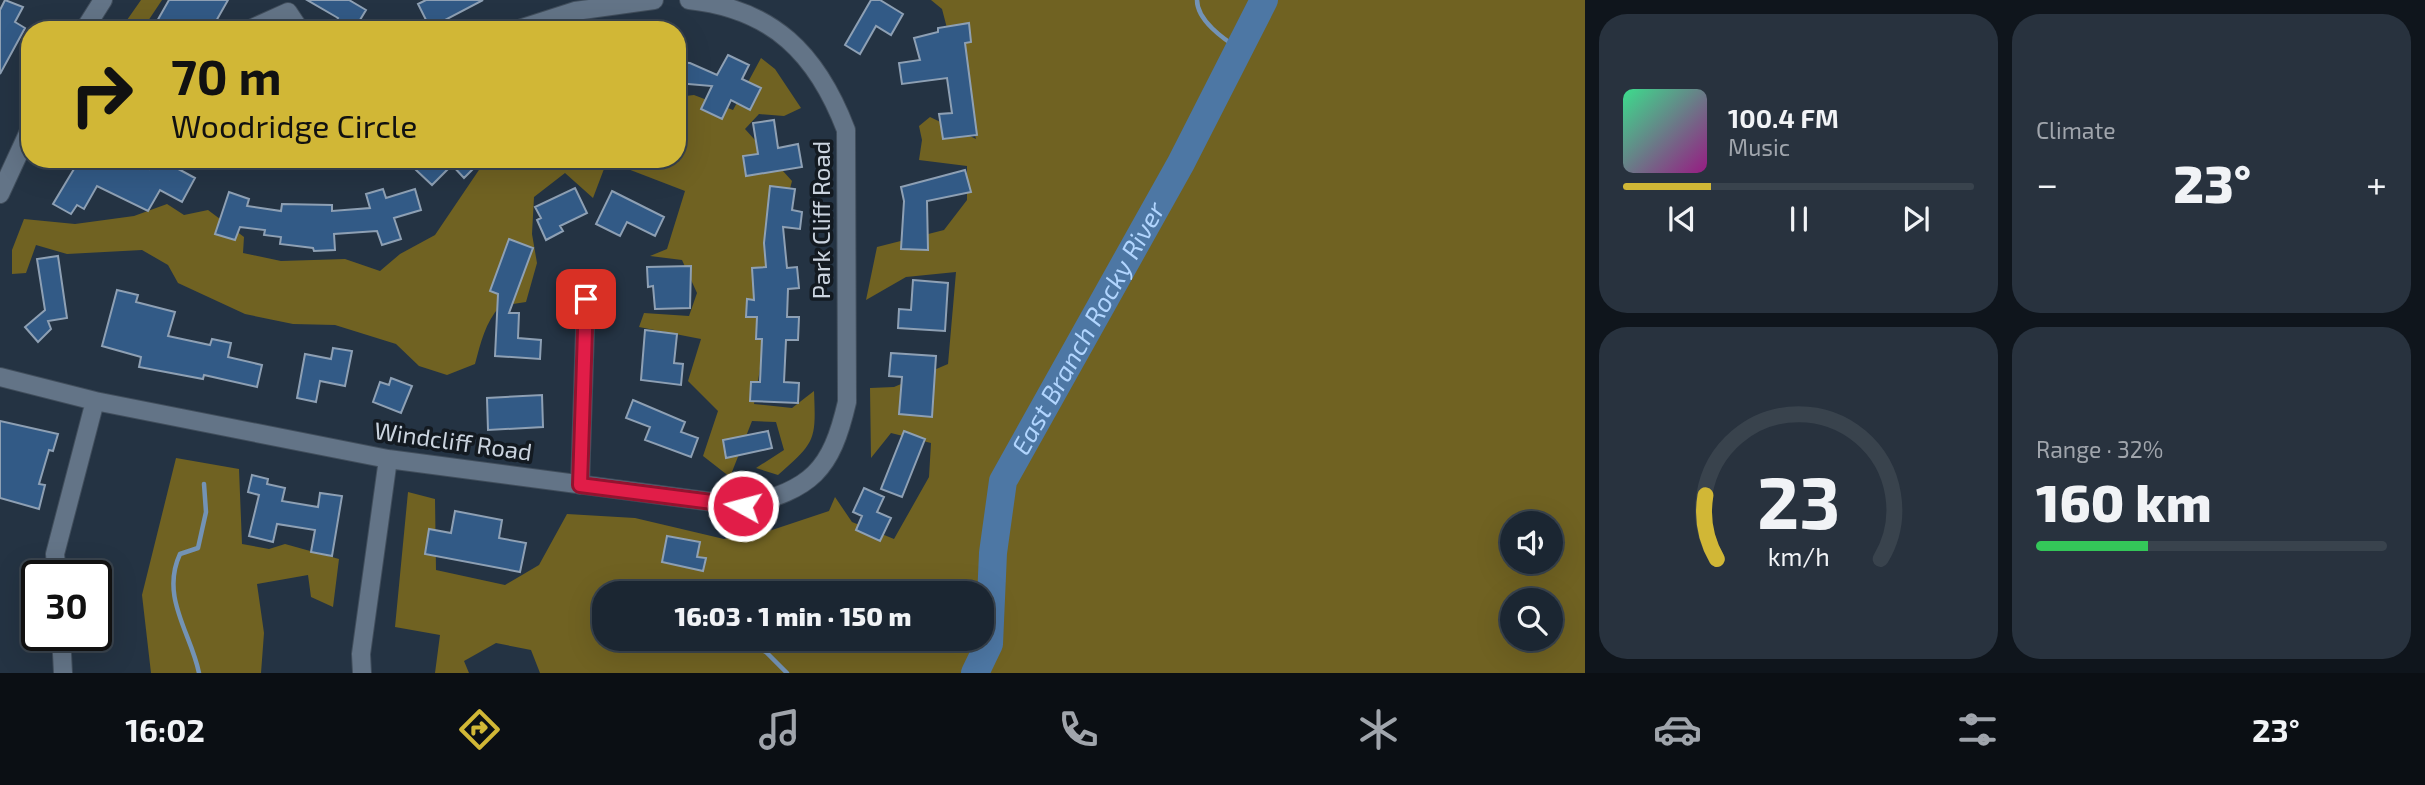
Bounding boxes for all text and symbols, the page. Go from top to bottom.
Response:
text: 70 m [171,46,282,105]
icon: right [56,49,147,140]
text: 100.4 FM [1728,102,1839,133]
text: Woodridge Circle [171,106,418,144]
text: Climate [2036,116,2116,144]
text: Music [1728,133,1790,161]
street label: Park Cliff Road [806,141,835,299]
text: 23° [2173,151,2251,213]
text: − [2036,160,2058,206]
text: + [2366,160,2387,206]
water label: East Branch Rocky River [1004,195,1171,459]
icon: previous [1663,200,1701,238]
icon: pause [1780,200,1818,238]
icon: next [1897,200,1935,238]
pin [556,269,616,329]
icon: arrive [567,280,605,318]
street label: Windcliff Road [373,415,534,466]
text: Range · 32% [2036,435,2163,463]
text: 23 [1757,456,1840,544]
position arrow [706,469,780,543]
text: 160 km [2036,470,2212,532]
map controls [1500,511,1563,651]
button: sound [1500,511,1563,574]
text: km/h [1767,541,1830,571]
speed limit sign: 30 [21,560,112,651]
button: search [1500,588,1563,651]
text: 16:03 · 1 min · 150 m [675,600,911,631]
icon: directions [455,705,504,754]
icon: music [755,705,804,754]
icon: phone [1054,705,1103,754]
icon: climate [1354,705,1403,754]
icon: car [1653,705,1702,754]
icon: filters [1953,705,2002,754]
text: 16:02 [125,710,205,748]
text: 23° [2252,710,2300,748]

